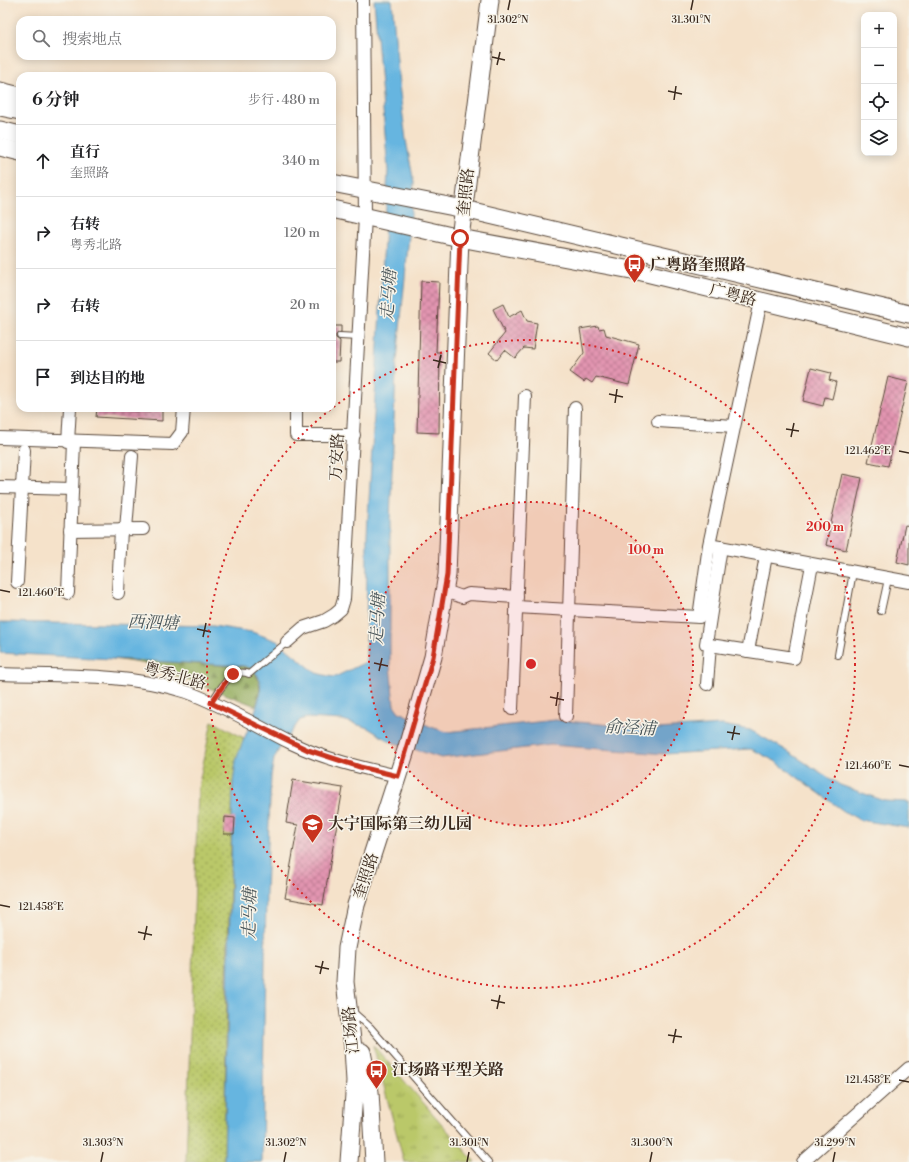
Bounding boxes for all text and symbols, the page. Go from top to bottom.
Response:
map controls [861,12,897,156]
button: + [861,12,897,48]
text: 31.302°N [488,14,529,26]
text: 31.301°N [671,14,711,26]
search box [16,16,336,60]
icon: search [30,27,52,49]
text: 搜索地点 [62,30,122,49]
button: − [861,48,897,84]
button: locate [861,84,897,120]
text: 6 分钟 [32,89,79,111]
text: 步行 · 480 m [248,92,320,108]
button: layers [861,120,897,156]
text: 直行 [70,143,100,162]
icon: ahead [32,150,54,172]
text: 340 m [282,153,320,169]
text: 奎照路 [70,165,109,181]
street label: 奎照路 [454,167,478,217]
text: 右转 [70,215,100,234]
icon: right [32,222,54,244]
text: 120 m [284,225,320,241]
route start [451,229,469,247]
text: 粤秀北路 [70,237,122,253]
bus stop icon: 广粤路奎照路 [622,252,648,285]
place label: 广粤路奎照路 [650,255,746,275]
water label: 走马塘 [376,266,402,321]
street label: 广粤路 [707,279,759,311]
icon: right [32,294,54,316]
text: 右转 [70,297,100,316]
text: 20 m [290,297,320,313]
icon: arrive [32,366,54,388]
text: 到达目的地 [70,369,145,388]
street label: 万安路 [326,433,348,481]
text: 121.462°E [845,445,891,457]
text: 200 m [806,520,844,535]
text: 100 m [628,543,664,558]
text: 121.460°E [18,587,64,599]
water label: 走马塘 [366,590,390,645]
water label: 西泗塘 [127,611,182,635]
centre of rings [524,657,538,671]
street label: 粤秀北路 [141,658,209,694]
route end [224,665,242,683]
water label: 俞泾浦 [604,716,659,740]
text: 121.460°E [845,760,891,772]
school or university icon: 大宁国际第三幼儿园 [299,811,325,844]
place label: 大宁国际第三幼儿园 [328,814,472,834]
street label: 奎照路 [349,850,383,902]
water label: 走马塘 [239,885,261,940]
text: 121.458°E [18,901,64,913]
street label: 江场路 [339,1005,363,1055]
bus stop icon: 江场路平型关路 [363,1057,389,1090]
place label: 江场路平型关路 [392,1060,504,1080]
text: 121.458°E [845,1074,891,1086]
text: 31.303°N [83,1137,124,1149]
text: 31.302°N [266,1137,307,1149]
text: 31.301°N [449,1137,489,1149]
text: 31.300°N [631,1137,673,1149]
text: 31.299°N [815,1137,856,1149]

